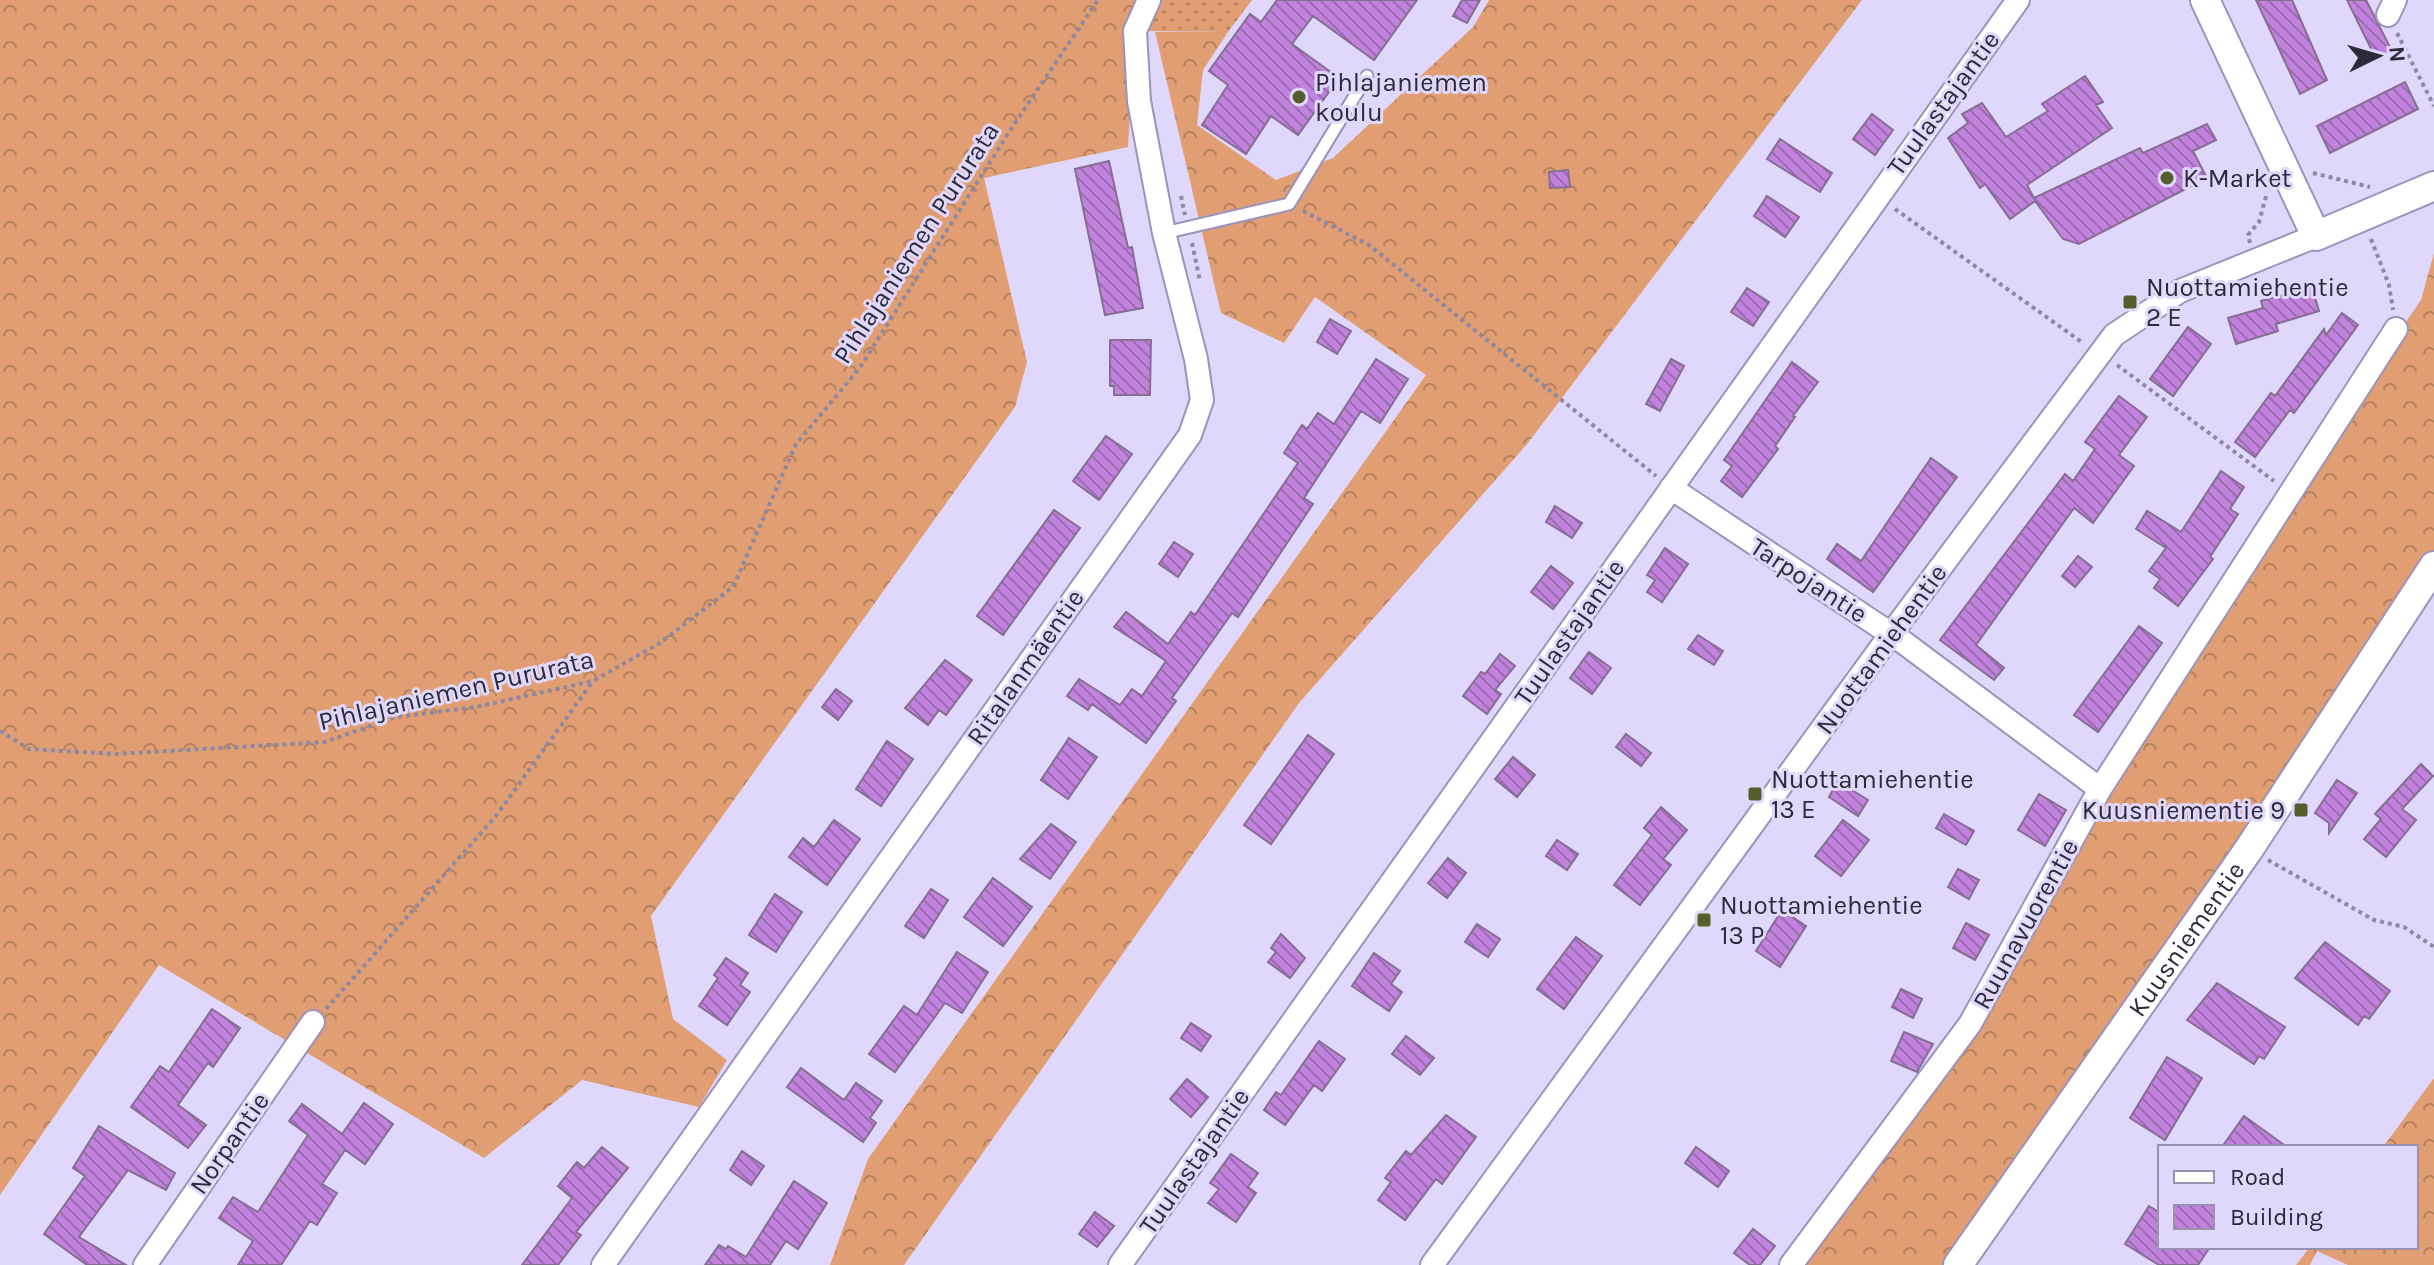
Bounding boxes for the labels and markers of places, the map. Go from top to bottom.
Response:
place label: Pihlajaniemen koulu [1315,67,1487,128]
marker: Pihlajaniemen koulu [1290,88,1308,106]
place label: K-Market [2183,163,2292,194]
marker: K-Market [2158,169,2176,187]
place label: Nuottamiehentie 2 E [2146,272,2349,333]
marker: Nuottamiehentie 2 E [2121,293,2139,311]
place label: Nuottamiehentie 13 E [1771,764,1974,825]
marker: Nuottamiehentie 13 E [1746,785,1764,803]
place label: Kuusniementie 9 [2082,795,2285,826]
marker: Kuusniementie 9 [2292,801,2310,819]
place label: Nuottamiehentie 13 P [1720,890,1923,951]
marker: Nuottamiehentie 13 P [1695,911,1713,929]

